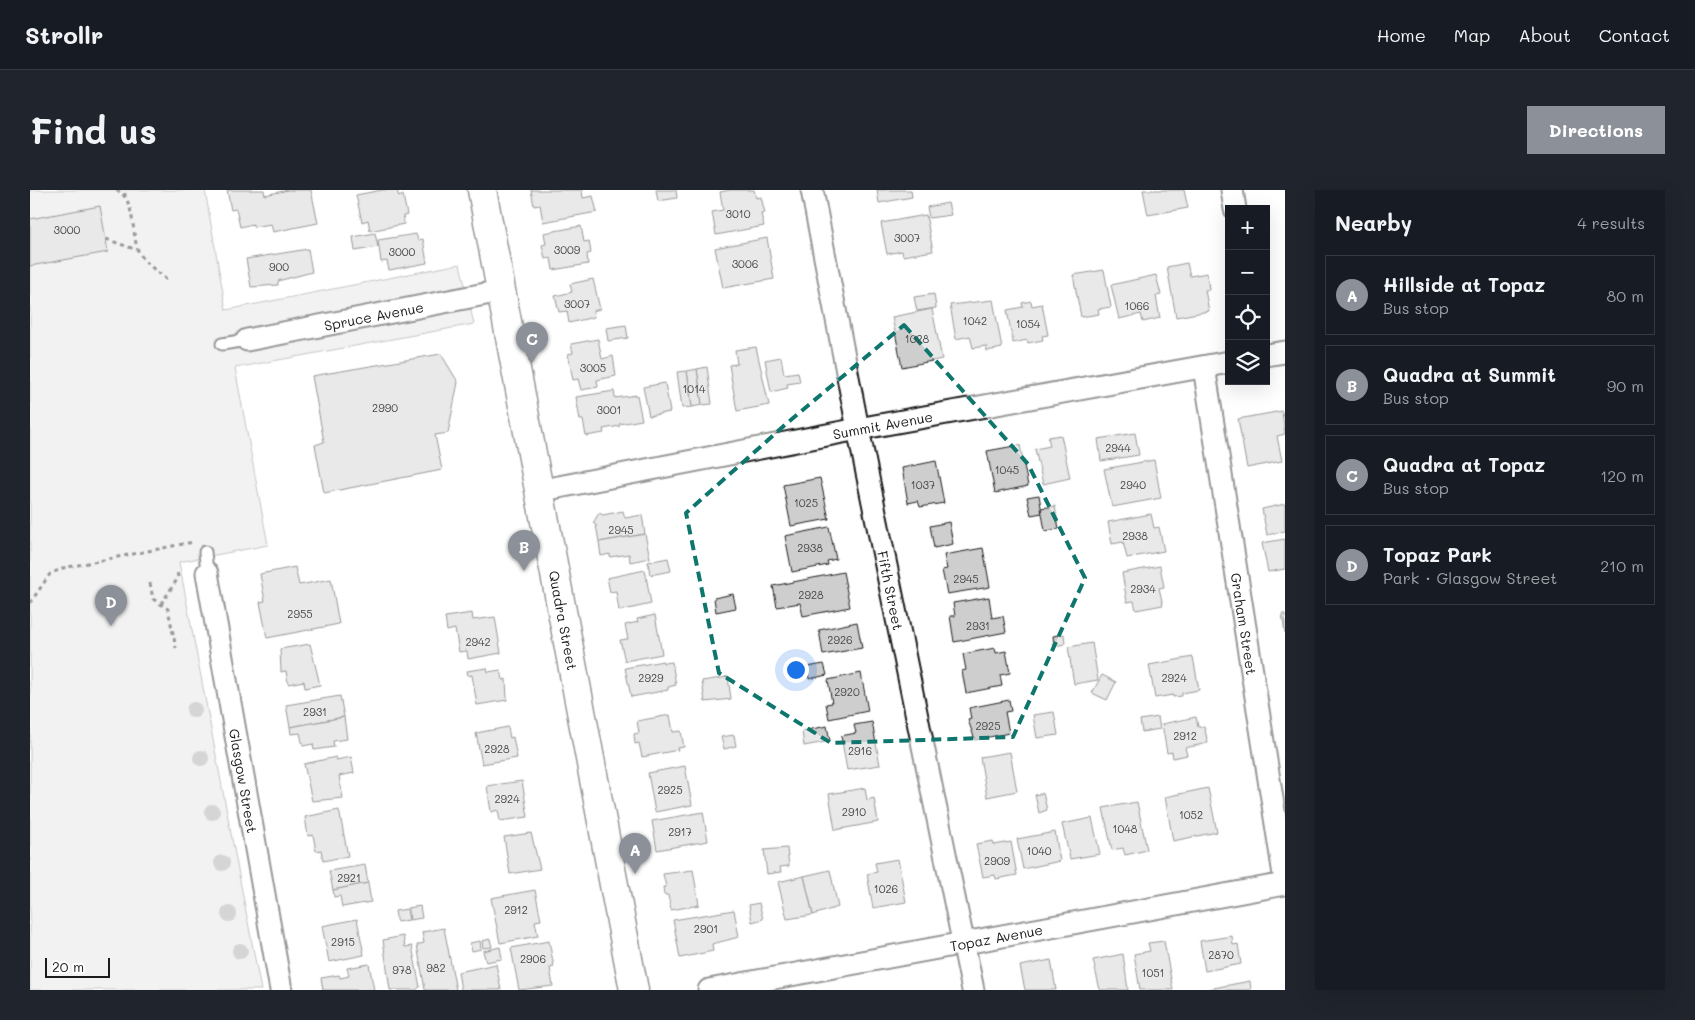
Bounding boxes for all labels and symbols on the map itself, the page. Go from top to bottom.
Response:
house number: 3010 [726,206,751,221]
house number: 3000 [54,222,81,237]
house number: 3007 [894,230,920,245]
house number: 3009 [554,242,581,257]
house number: 3000 [389,244,416,259]
house number: 3006 [732,256,758,271]
house number: 900 [269,259,289,274]
house number: 3007 [564,296,590,311]
street label: Spruce Avenue [322,297,425,334]
house number: 1066 [1125,298,1150,313]
house number: 1042 [963,313,987,328]
house number: 1054 [1016,316,1041,331]
pin: C [516,322,548,363]
house number: 1028 [905,331,930,346]
house number: 3005 [580,360,606,375]
house number: 1014 [682,381,706,396]
house number: 2990 [372,400,398,415]
house number: 3001 [597,402,621,417]
street label: Summit Avenue [831,406,934,443]
house number: 2944 [1105,440,1131,455]
house number: 1045 [995,462,1019,477]
house number: 1037 [911,477,935,492]
house number: 2940 [1120,477,1146,492]
house number: 1025 [794,495,818,510]
house number: 2945 [608,522,634,537]
house number: 2938 [1122,528,1148,543]
pin: B [508,530,540,571]
house number: 2938 [797,540,823,555]
street label: Fifth Street [874,549,908,632]
street label: Quadra Street [545,569,583,672]
house number: 2945 [953,571,979,586]
street label: Graham Street [1227,571,1262,676]
house number: 2934 [1130,581,1156,596]
pin: D [95,585,127,626]
house number: 2928 [798,587,824,602]
house number: 2955 [287,606,313,621]
house number: 2931 [966,618,990,633]
house number: 2926 [827,632,853,647]
house number: 2942 [465,634,491,649]
your location [783,657,809,683]
house number: 2929 [638,670,664,685]
house number: 2924 [1161,670,1187,685]
house number: 2920 [834,684,860,699]
house number: 2931 [303,704,327,719]
house number: 2925 [975,718,1001,733]
street label: Glasgow Street [225,727,262,835]
house number: 2912 [1173,728,1197,743]
house number: 2928 [484,741,510,756]
house number: 2916 [848,743,872,758]
house number: 2925 [657,782,683,797]
house number: 2924 [494,791,520,806]
house number: 2910 [842,804,866,819]
house number: 1052 [1179,807,1203,822]
house number: 1048 [1113,821,1138,836]
house number: 2917 [668,824,692,839]
pin: A [619,833,651,874]
house number: 1040 [1027,843,1052,858]
house number: 2909 [984,853,1010,868]
house number: 2921 [337,870,361,885]
house number: 1026 [874,881,898,896]
house number: 2912 [504,902,528,917]
street label: Topaz Avenue [948,919,1044,955]
house number: 2901 [694,921,718,936]
house number: 2915 [331,934,355,949]
house number: 2870 [1208,947,1234,962]
house number: 2906 [520,951,546,966]
scale bar [45,955,110,978]
house number: 982 [426,960,446,975]
house number: 978 [392,962,412,977]
house number: 1051 [1141,965,1165,980]

